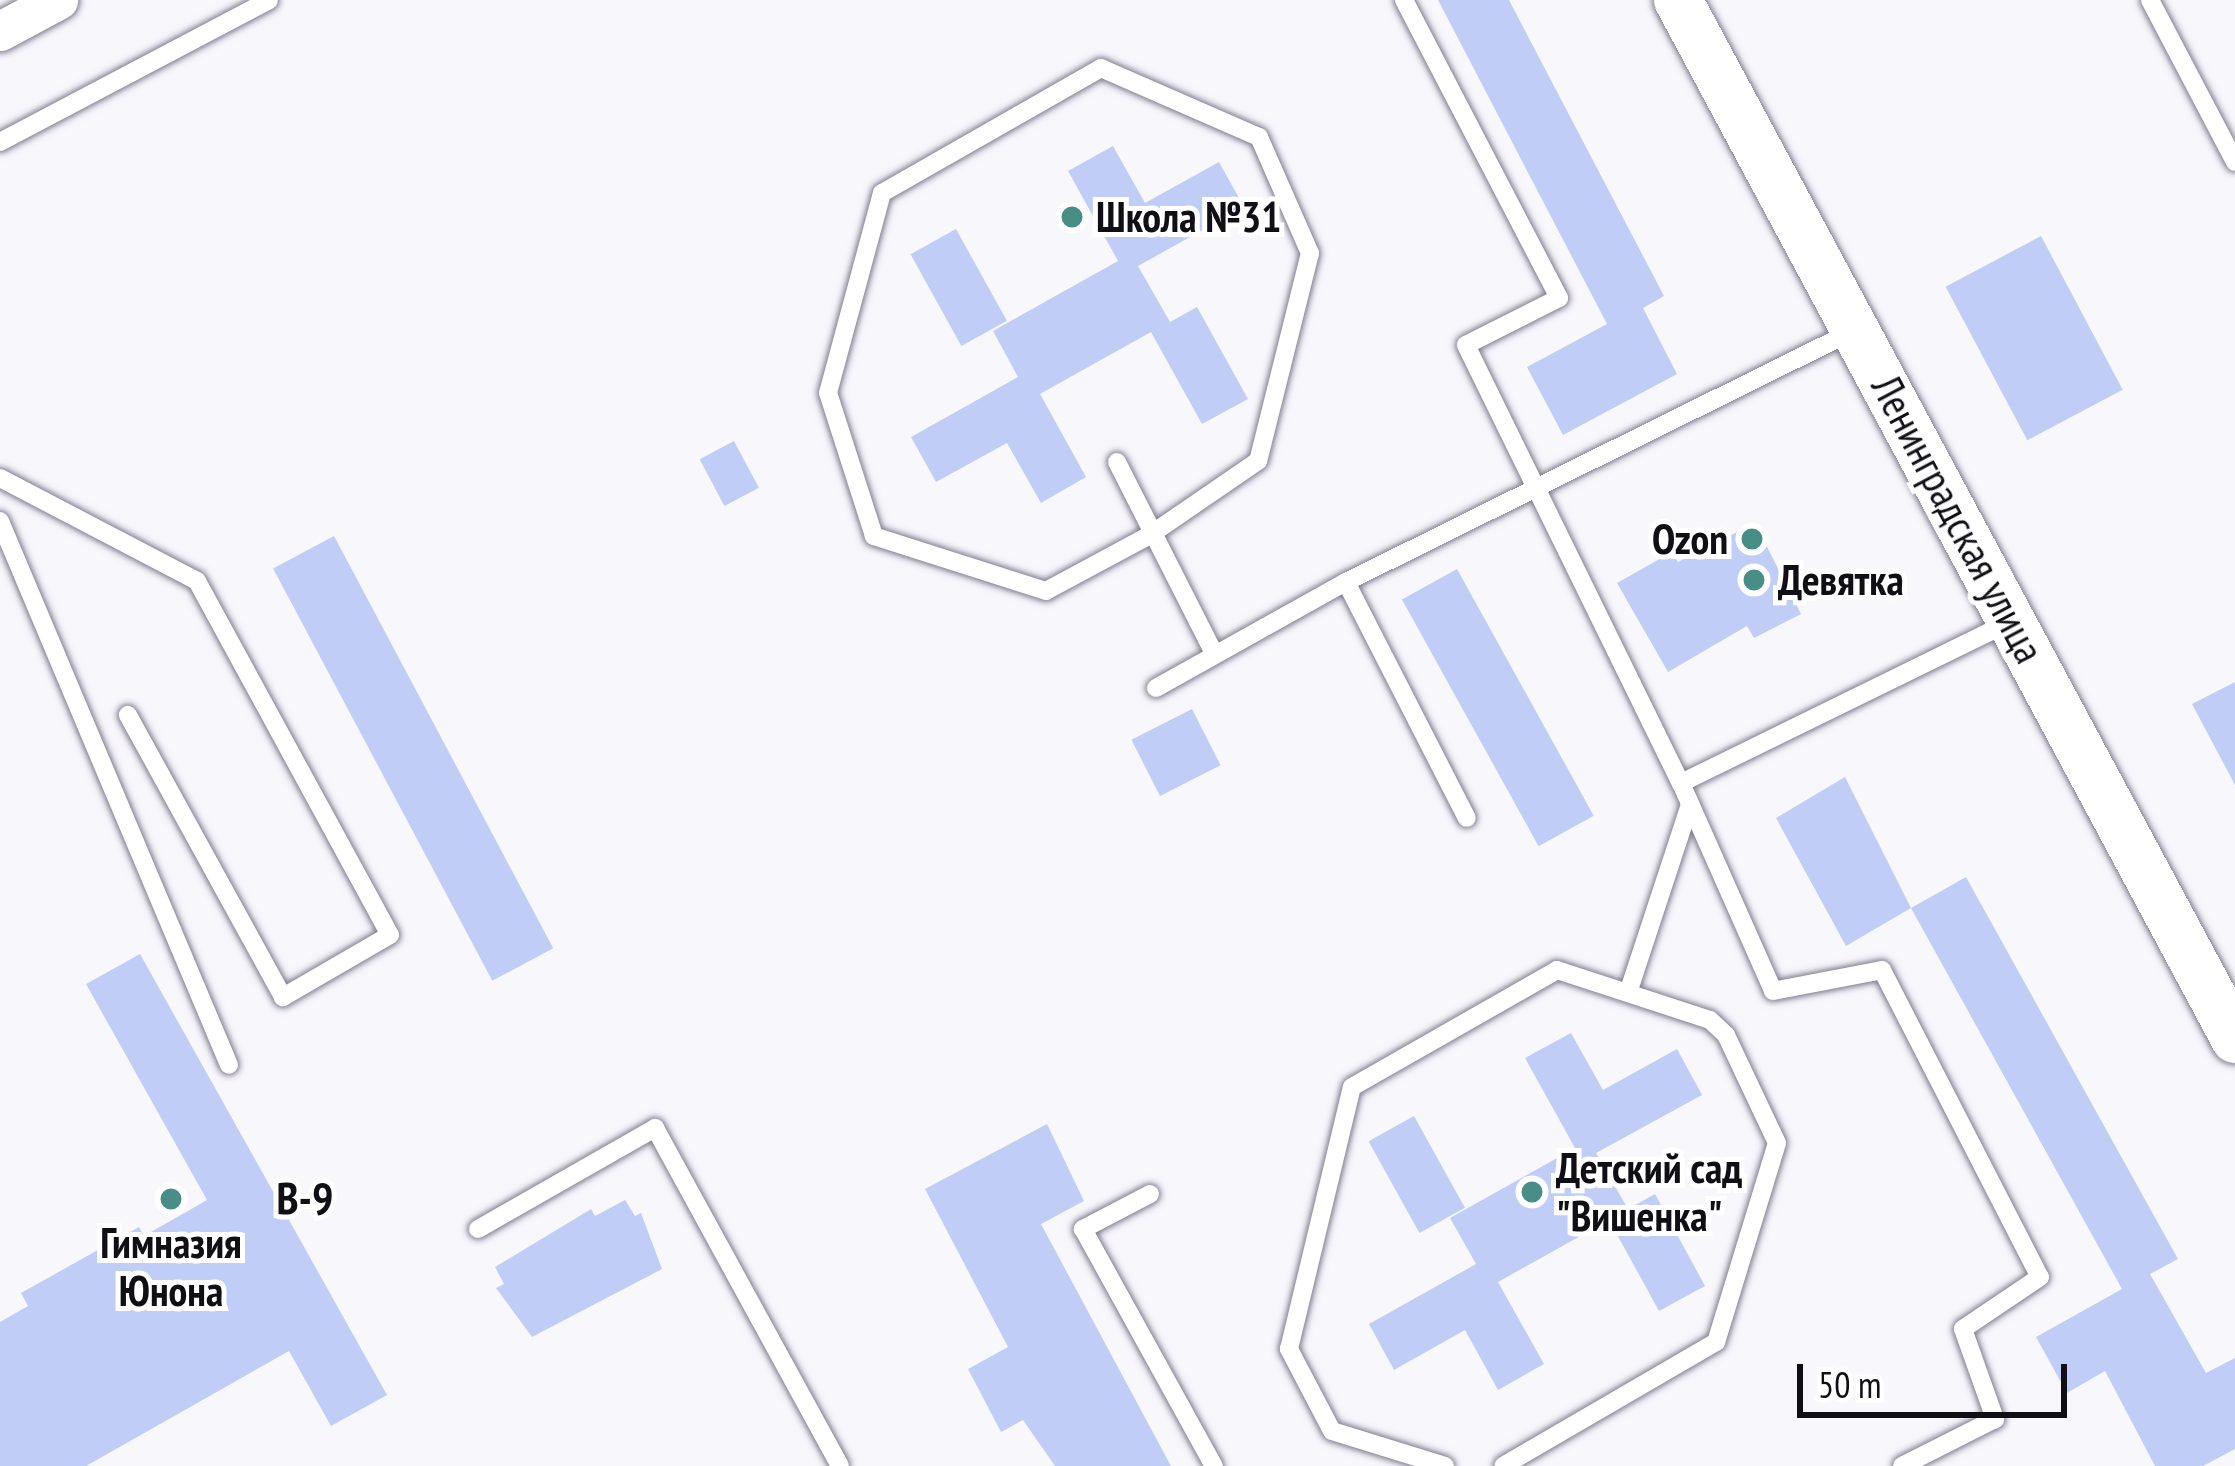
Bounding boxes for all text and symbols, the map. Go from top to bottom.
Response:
place label: Школа №31 [1096,192,1281,242]
marker: Школа №31 [1059,204,1085,230]
street label: Ленинградская улица [1861,367,2055,671]
place label: Ozon [1652,514,1728,564]
marker: Ozon [1739,526,1765,552]
place label: Девятка [1778,555,1904,605]
marker: Девятка [1741,567,1767,593]
place label: Детский сад "Вишенка" [1556,1143,1742,1242]
district label: В-9 [277,1171,333,1225]
marker: Детский сад "Вишенка" [1519,1179,1545,1205]
marker: Гимназия Юнона [158,1186,184,1212]
place label: Гимназия Юнона [100,1218,242,1316]
scale bar [1803,1340,2073,1414]
text: 50 m [1818,1361,1881,1408]

